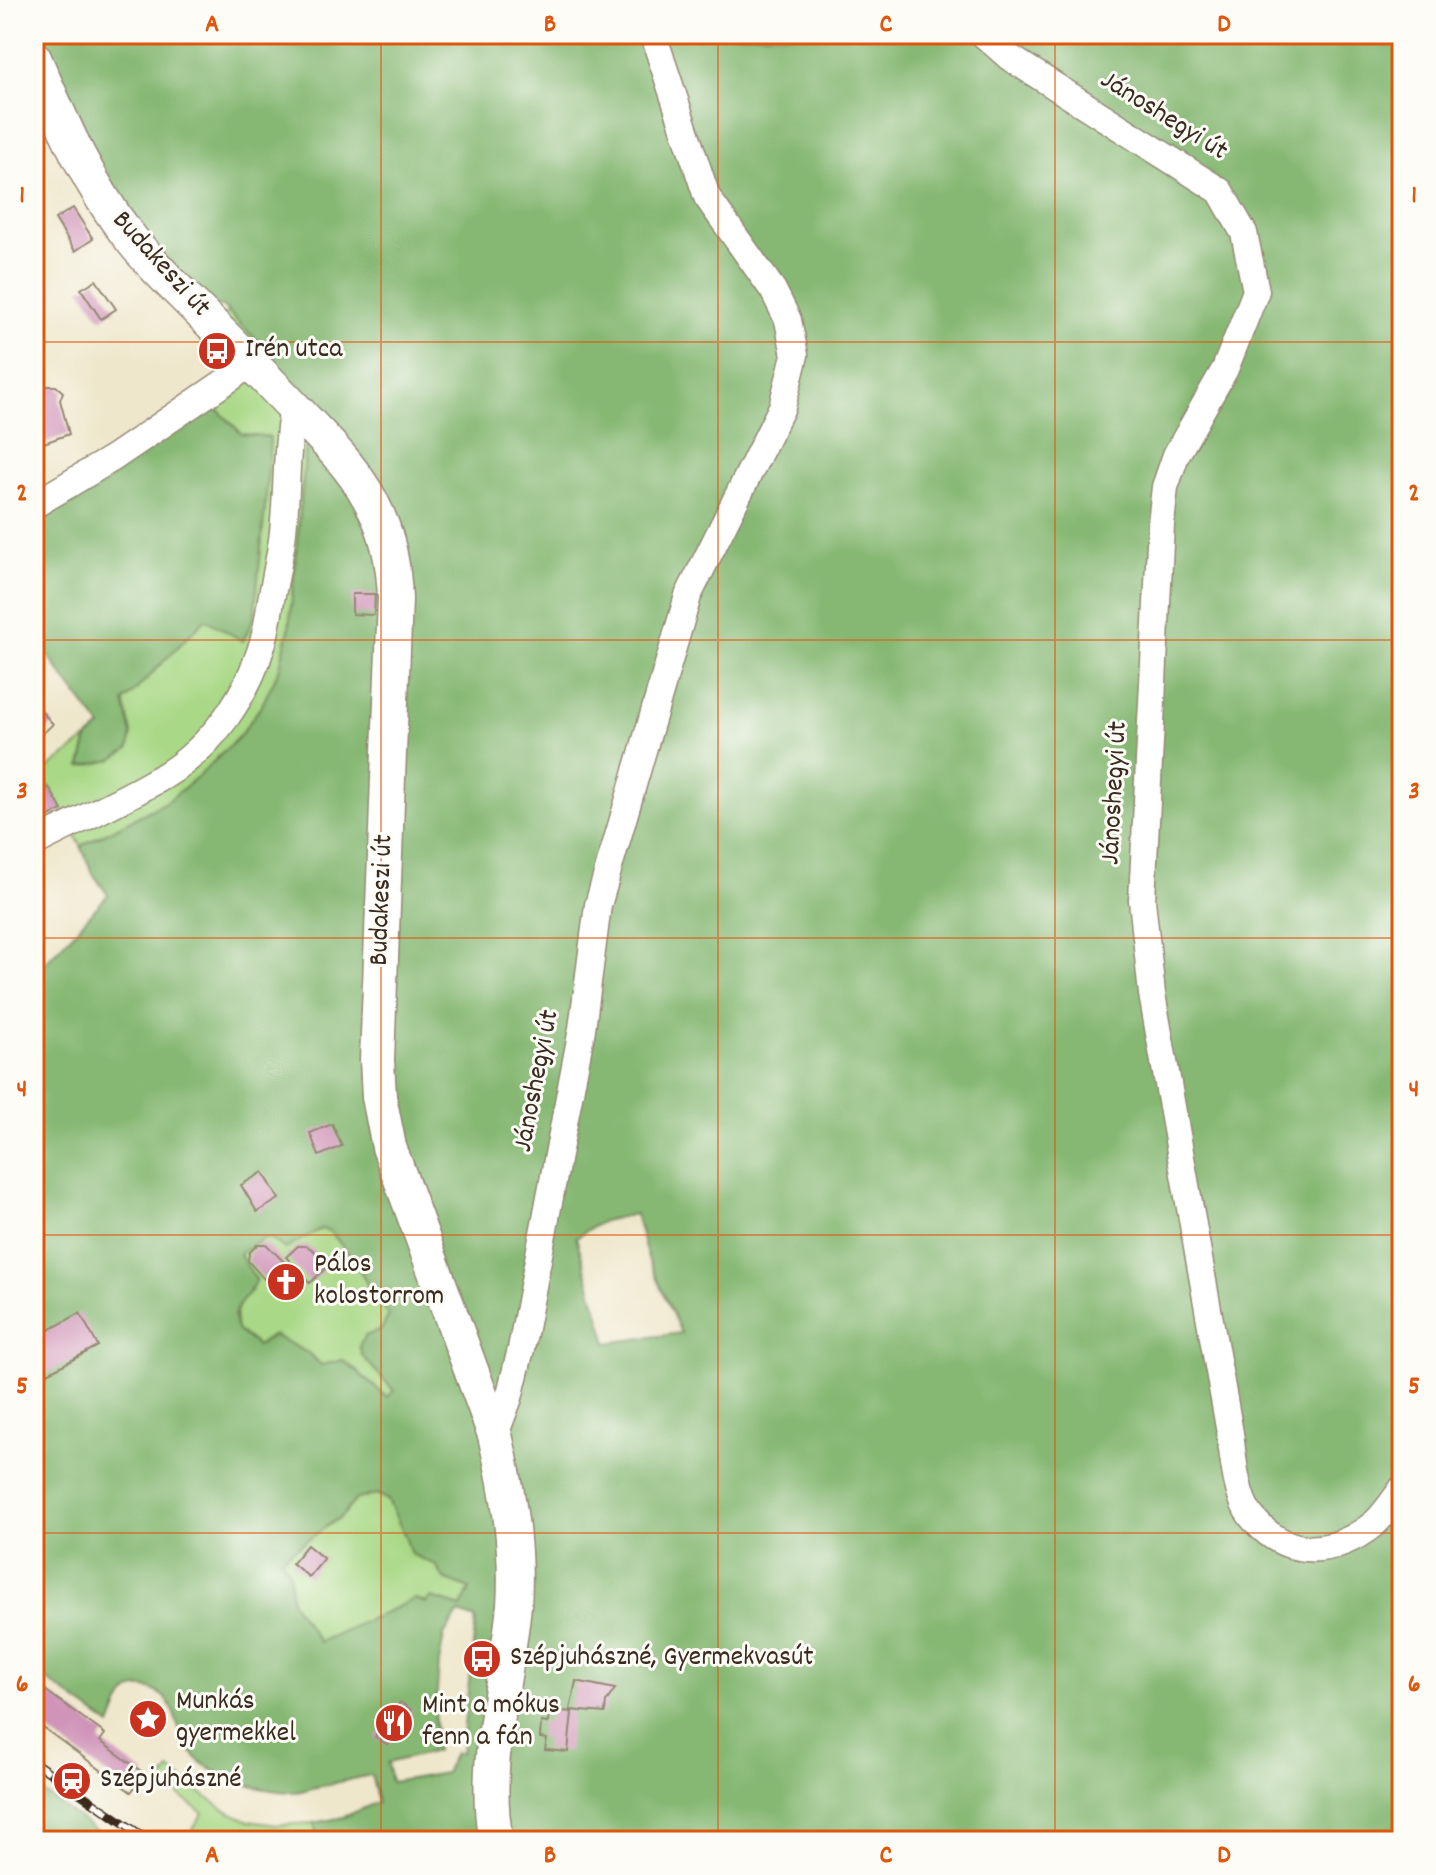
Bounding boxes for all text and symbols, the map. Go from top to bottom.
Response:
text: A [205,7,219,44]
text: B [544,7,556,44]
text: C [880,7,893,44]
text: D [1217,7,1231,44]
street label: Jánoshegyi út [1091,62,1235,172]
text: 1 [19,178,25,215]
text: 1 [1411,178,1417,215]
street label: Budakeszi út [101,203,219,327]
bus stop icon: Irén utca [196,330,238,372]
place label: Irén utca [245,331,343,371]
text: 2 [16,476,28,513]
text: 2 [1408,476,1420,513]
street label: Jánoshegyi út [1092,720,1140,866]
text: 3 [16,774,28,811]
text: 3 [1408,774,1420,811]
street label: Budakeszi út [361,833,405,967]
street label: Jánoshegyi út [505,1006,571,1156]
text: 4 [17,1072,27,1109]
text: 4 [1409,1072,1419,1109]
place label: Pálos kolostorrom [314,1246,444,1318]
church icon: Pálos kolostorrom [265,1261,307,1303]
text: 5 [16,1369,28,1406]
text: 5 [1408,1369,1420,1406]
bus stop icon: Szépjuhászné, Gyermekvasút [461,1638,503,1680]
place label: Szépjuhászné, Gyermekvasút [510,1639,814,1679]
text: 6 [16,1667,28,1704]
text: 6 [1408,1667,1420,1704]
place label: Munkás gyermekkel [176,1683,296,1755]
place label: Mint a mókus fenn a fán [422,1687,560,1759]
place icon: Munkás gyermekkel [127,1698,169,1740]
restaurant icon: Mint a mókus fenn a fán [373,1702,415,1744]
station icon: Szépjuhászné [51,1760,93,1802]
place label: Szépjuhászné [100,1761,242,1801]
text: A [205,1838,219,1875]
text: B [544,1838,556,1875]
text: C [880,1838,893,1875]
text: D [1217,1838,1231,1875]

